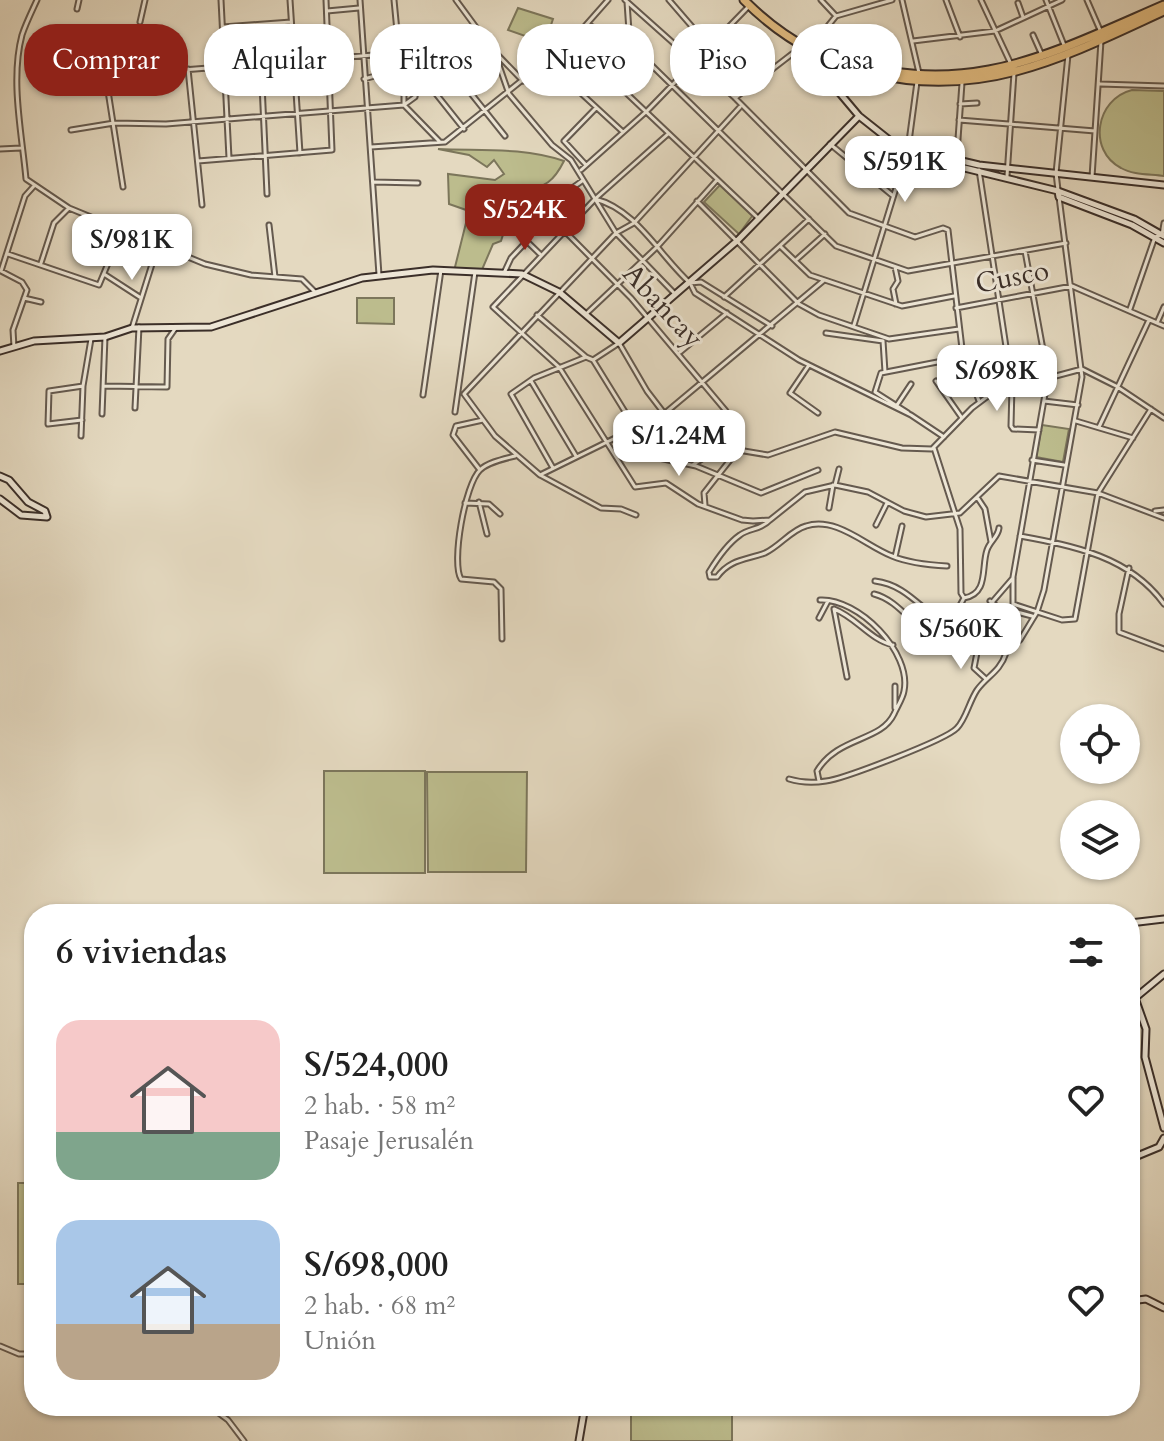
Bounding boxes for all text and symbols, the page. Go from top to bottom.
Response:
chip: Comprar [24,24,188,96]
chip: Alquilar [204,24,354,96]
chip: Filtros [370,24,501,96]
chip: Nuevo [517,24,654,96]
chip: Piso [670,24,775,96]
chip: Casa [791,24,902,96]
pin: S/591K [840,136,970,204]
text: S/591K [863,144,947,179]
pin: S/524K [460,184,590,252]
text: S/524K [483,192,567,227]
pin: S/981K [67,214,197,282]
text: S/981K [90,222,174,257]
street label: Cusco [972,251,1052,303]
street label: Abancay [614,256,712,357]
pin: S/698K [932,345,1062,413]
text: S/698K [955,353,1039,388]
pin: S/1.24M [605,410,753,478]
text: S/1.24M [631,418,727,453]
pin: S/560K [896,603,1026,671]
text: S/560K [919,611,1003,646]
map controls [1060,704,1140,880]
button: locate [1060,704,1140,784]
button: layers [1060,800,1140,880]
text: 6 viviendas [56,929,227,975]
icon: filters [1064,930,1108,974]
text: S/524,000 [304,1042,449,1088]
icon: home [120,1052,216,1148]
icon: heart [1064,1078,1108,1122]
text: 2 hab. · 58 m² [304,1088,455,1123]
text: Pasaje Jerusalén [304,1123,474,1158]
text: S/698,000 [304,1242,449,1288]
icon: home [120,1252,216,1348]
icon: heart [1064,1278,1108,1322]
text: 2 hab. · 68 m² [304,1288,455,1323]
text: Unión [304,1323,376,1358]

